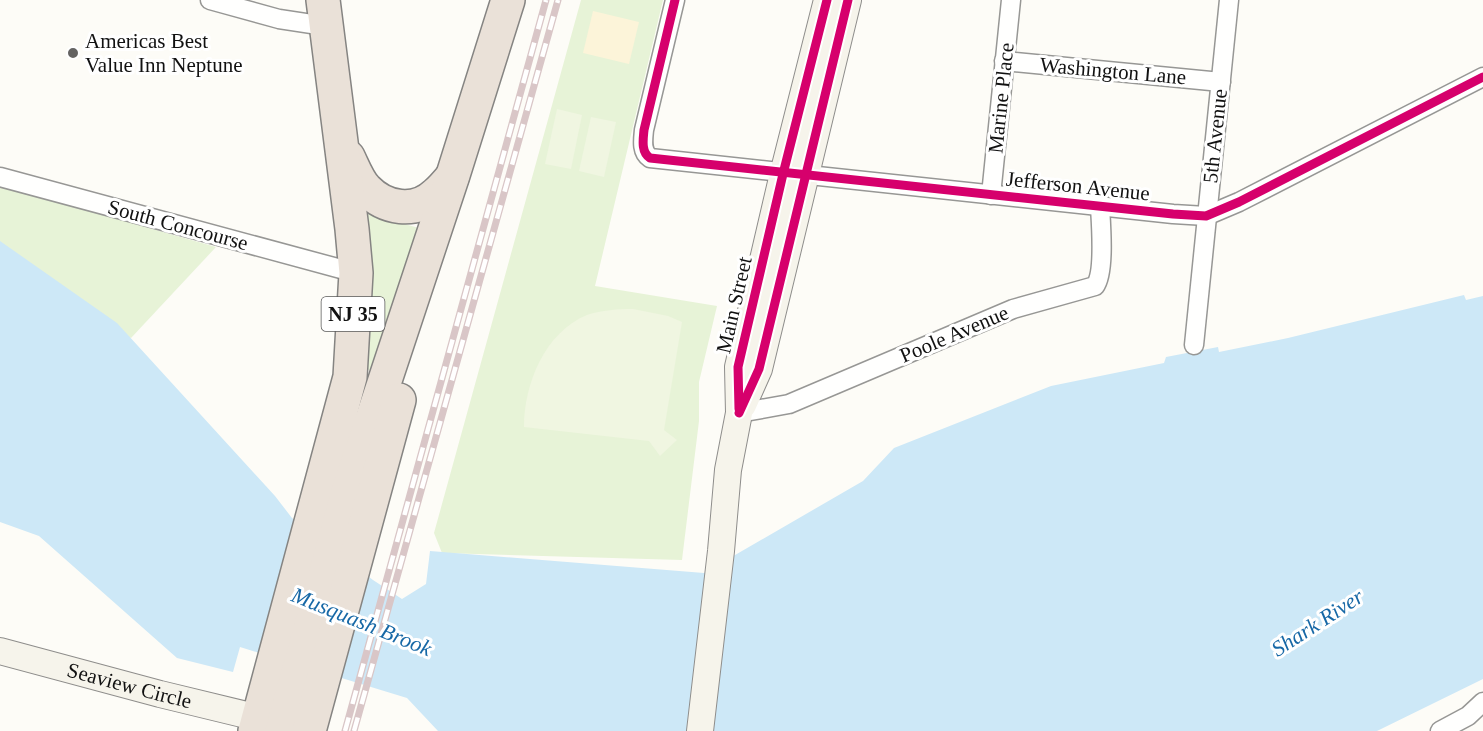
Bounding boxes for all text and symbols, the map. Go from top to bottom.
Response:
place label: Americas Best Value Inn Neptune [85,29,242,77]
street label: Marine Place [983,41,1019,155]
marker: Americas Best Value Inn Neptune [66,46,80,60]
street label: Washington Lane [1039,53,1187,89]
street label: 5th Avenue [1198,88,1232,184]
street label: Jefferson Avenue [1005,167,1151,205]
street label: South Concourse [105,195,251,255]
street label: Main Street [711,254,757,356]
road number: NJ 35 [322,297,385,331]
street label: Poole Avenue [896,300,1012,368]
water label: Musquash Brook [287,582,437,661]
water label: Shark River [1267,583,1368,661]
street label: Seaview Circle [65,658,194,713]

